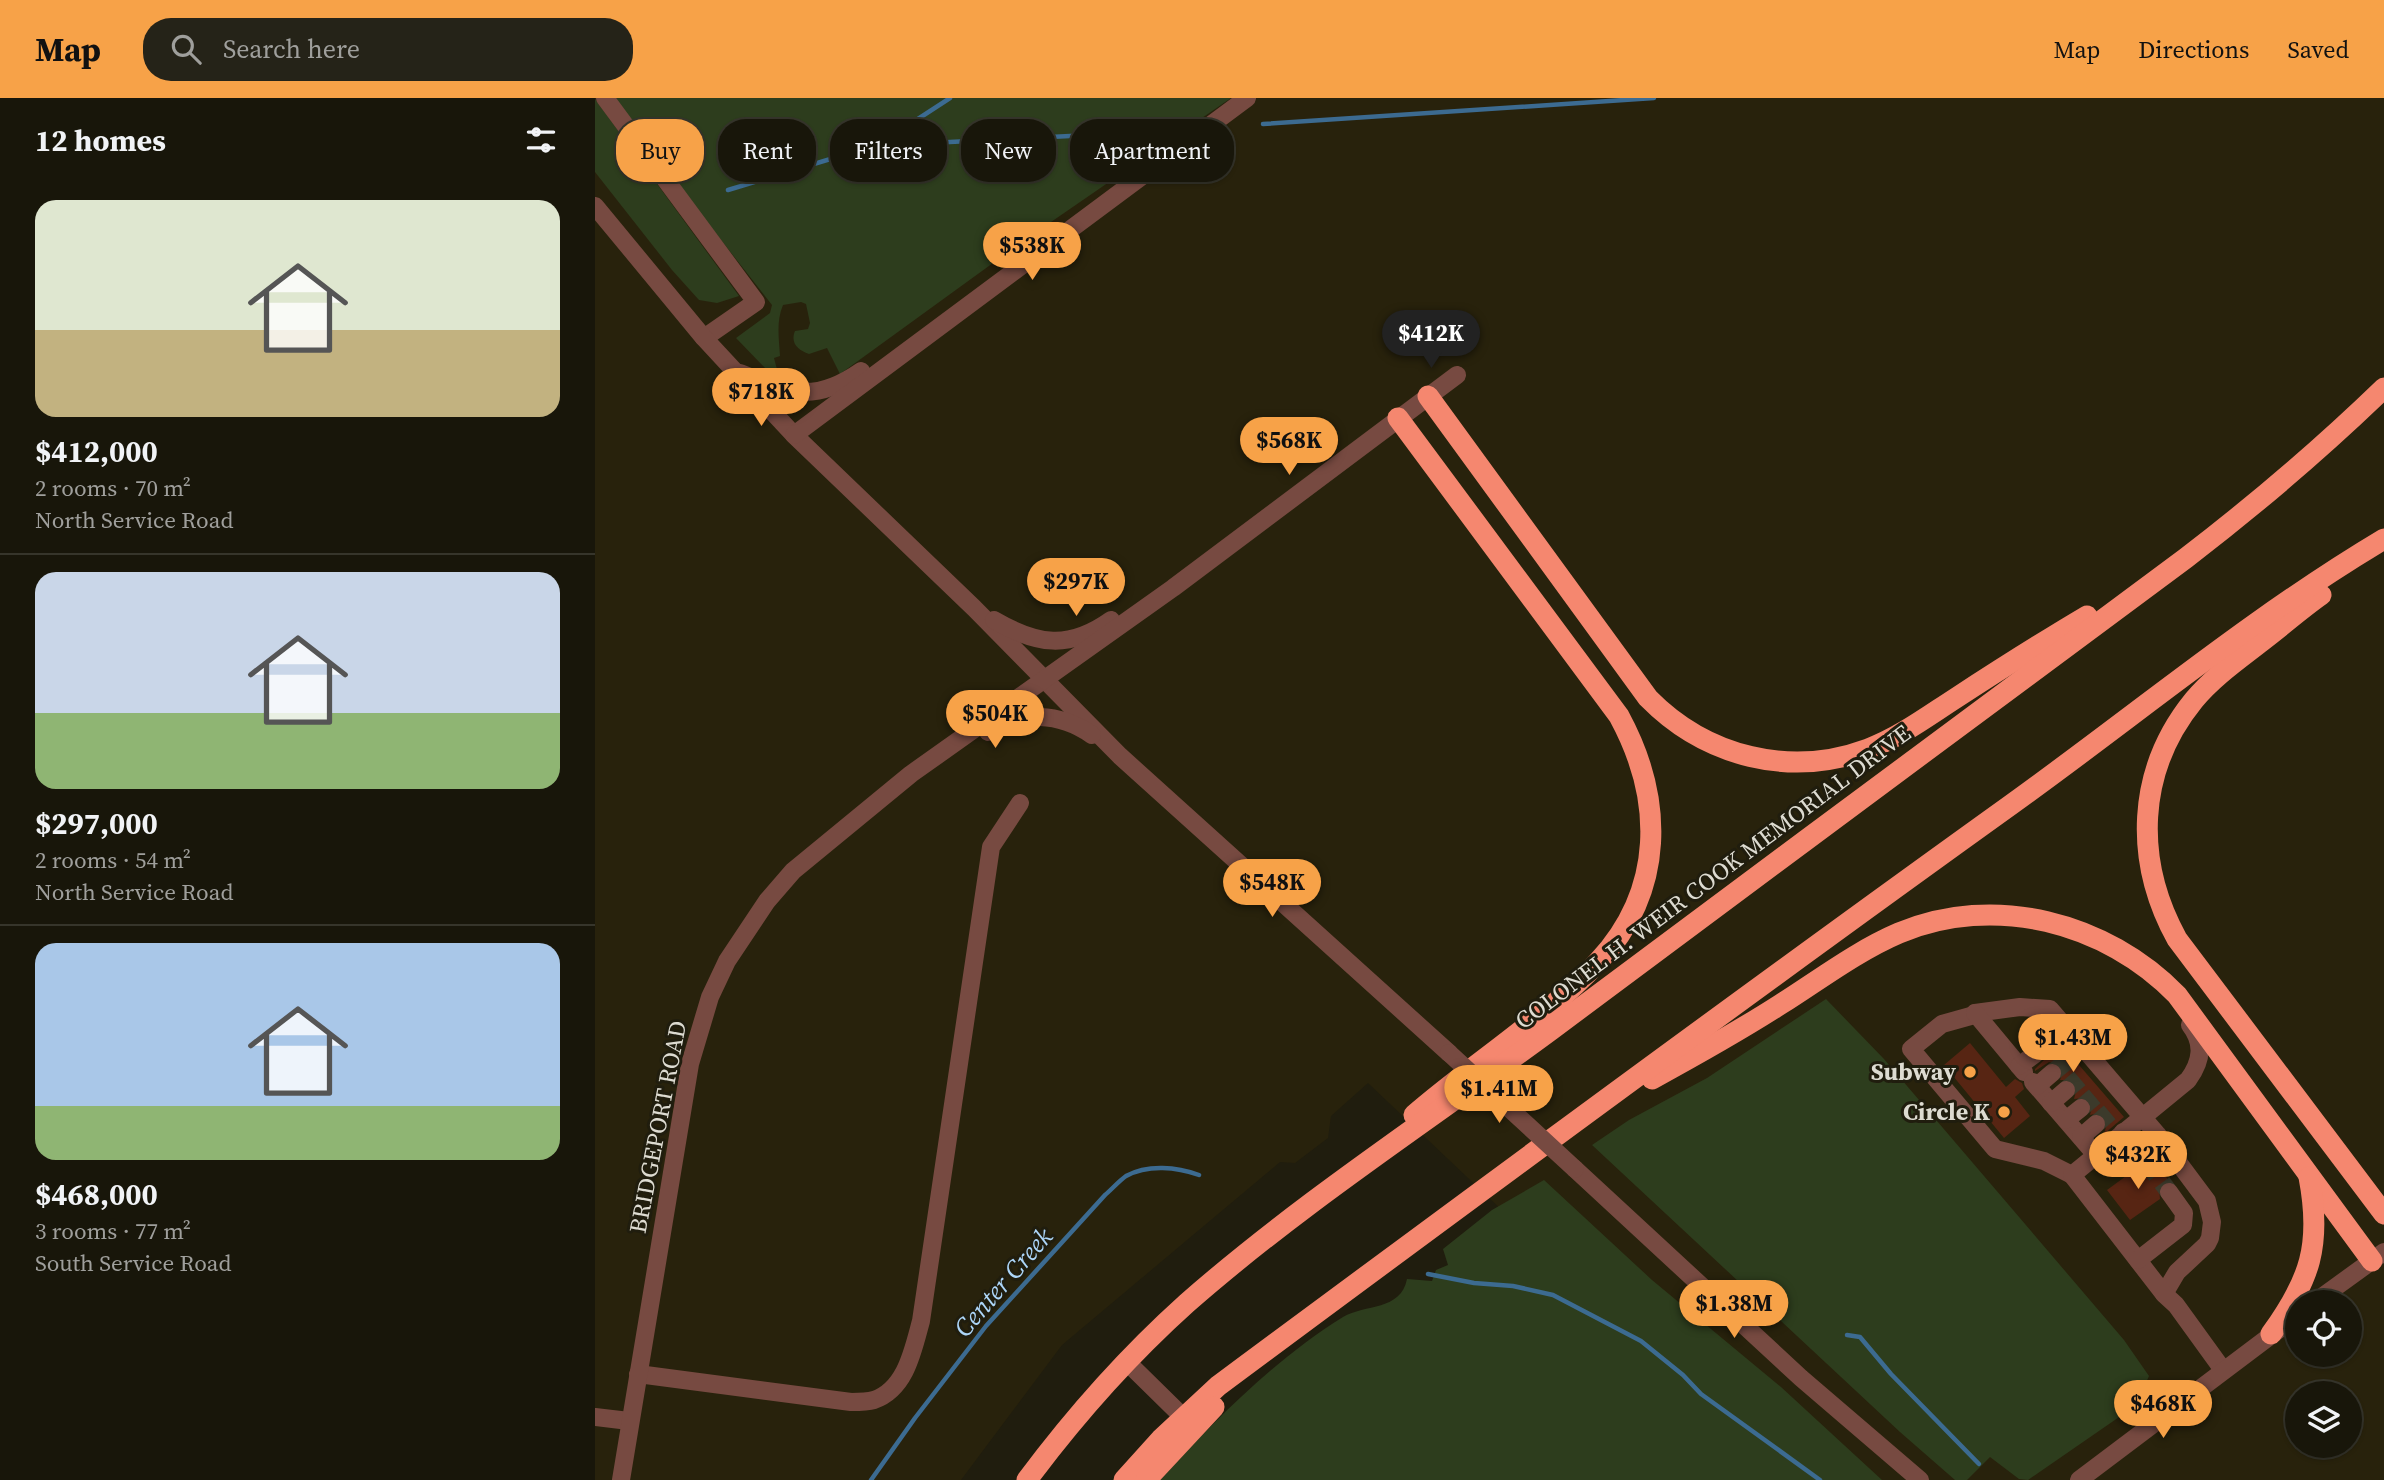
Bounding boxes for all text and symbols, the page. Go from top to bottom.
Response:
search box [143,18,633,81]
text: Map [35,27,101,72]
icon: search [167,30,205,68]
text: Search here [223,31,360,67]
text: Map [2053,33,2100,66]
text: Directions [2138,33,2249,66]
text: Saved [2287,33,2349,66]
chip: Buy [616,119,704,182]
chip: Rent [718,119,816,182]
chip: Filters [830,119,947,182]
chip: New [961,119,1056,182]
chip: Apartment [1070,119,1234,182]
text: 12 homes [35,120,166,161]
icon: filters [522,121,560,159]
pin: $538K [983,222,1081,282]
text: $538K [999,229,1065,261]
icon: home [235,245,361,371]
pin: $412K [1382,310,1480,370]
text: $412K [1398,317,1464,349]
pin: $718K [712,368,810,428]
text: $718K [728,375,794,407]
pin: $568K [1240,418,1338,477]
text: $568K [1256,424,1322,456]
text: $412,000 [35,431,158,472]
text: 2 rooms · 70 m² [35,472,191,504]
text: North Service Road [35,504,233,536]
pin: $297K [1027,559,1125,618]
text: $297K [1043,565,1109,597]
icon: home [235,617,361,743]
pin: $504K [946,690,1044,750]
text: $504K [962,697,1028,729]
street label: COLONEL H. WEIR COOK MEMORIAL DRIVE [1508,717,1917,1037]
text: $297,000 [35,803,158,844]
text: 2 rooms · 54 m² [35,844,191,876]
pin: $548K [1223,860,1321,919]
text: $548K [1239,866,1305,898]
text: North Service Road [35,876,233,908]
icon: home [235,988,361,1114]
pin: $1.43M [2016,1014,2130,1074]
street label: BRIDGEPORT ROAD [621,1018,694,1236]
text: $1.43M [2034,1021,2112,1053]
place label: Subway [1871,1055,1956,1088]
marker: Subway [1962,1064,1978,1080]
pin: $1.41M [1442,1066,1556,1125]
text: $1.41M [1460,1072,1538,1104]
place label: Circle K [1903,1095,1990,1128]
marker: Circle K [1996,1104,2012,1120]
pin: $432K [2089,1132,2187,1191]
text: $432K [2105,1138,2171,1170]
text: $468,000 [35,1174,158,1215]
text: 3 rooms · 77 m² [35,1215,191,1247]
water label: Center Creek [945,1219,1061,1345]
text: South Service Road [35,1247,232,1279]
pin: $1.38M [1677,1280,1791,1340]
text: $1.38M [1695,1287,1773,1319]
map controls [2285,1290,2362,1458]
button: locate [2285,1290,2362,1367]
pin: $468K [2114,1380,2212,1440]
button: layers [2285,1381,2362,1458]
text: $468K [2130,1387,2196,1419]

